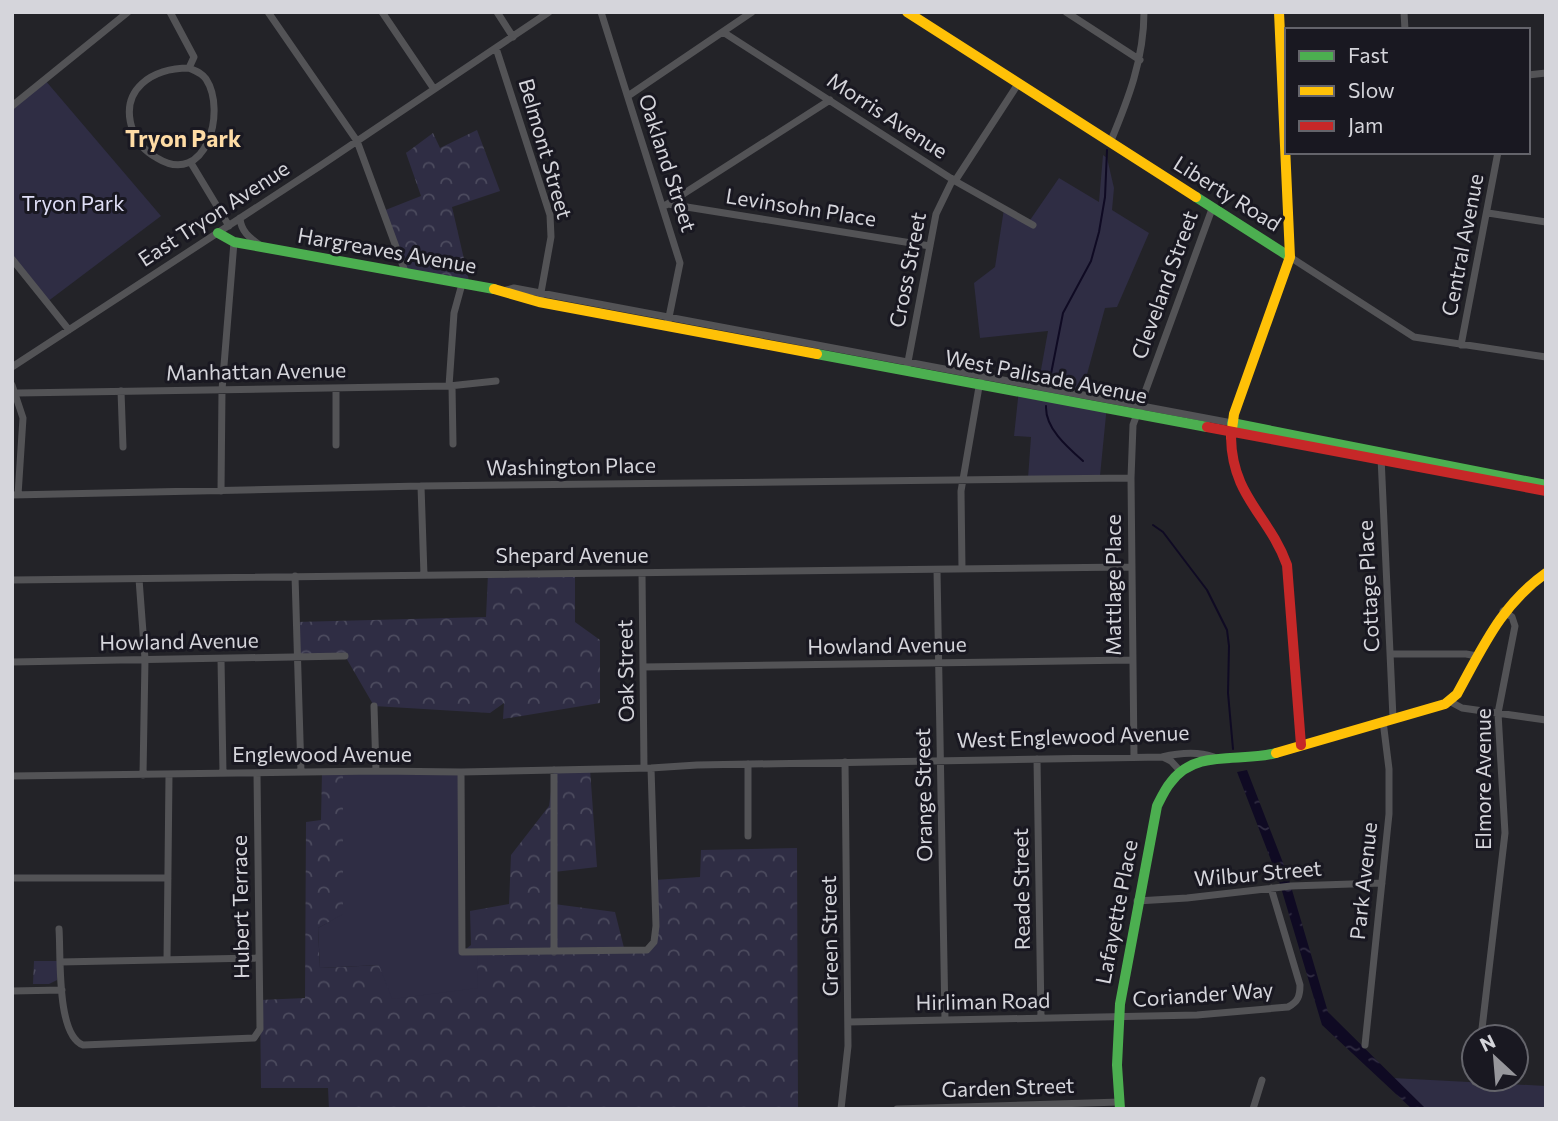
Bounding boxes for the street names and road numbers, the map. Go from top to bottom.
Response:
street label: Morris Avenue [823,67,953,163]
street label: Belmont Street [514,76,578,222]
street label: Oakland Street [634,90,702,235]
street label: Liberty Road [1169,150,1286,236]
street label: East Tryon Avenue [133,155,293,271]
street label: Central Avenue [1435,171,1488,318]
street label: Levinsohn Place [724,182,878,231]
street label: Cleveland Street [1125,207,1202,362]
street label: Cross Street [883,210,930,330]
street label: Hargreaves Avenue [296,221,479,278]
street label: West Palisade Avenue [943,344,1150,407]
street label: Manhattan Avenue [166,356,346,385]
street label: Washington Place [486,452,656,479]
street label: Mattlage Place [1100,514,1125,656]
street label: Cottage Place [1352,519,1383,653]
street label: Shepard Avenue [495,542,649,567]
street label: Oak Street [611,619,638,723]
street label: Howland Avenue [99,627,259,654]
street label: Howland Avenue [807,631,967,658]
street label: Elmore Avenue [1470,708,1495,850]
street label: West Englewood Avenue [956,719,1190,752]
street label: Orange Street [909,728,936,862]
street label: Englewood Avenue [232,741,412,766]
street label: Park Avenue [1344,821,1381,941]
street label: Reade Street [1007,828,1034,950]
street label: Hubert Terrace [226,835,253,979]
street label: Lafayette Place [1089,837,1142,986]
street label: Wilbur Street [1193,854,1323,891]
street label: Green Street [815,875,842,997]
street label: Coriander Way [1132,976,1274,1011]
street label: Hirliman Road [915,987,1051,1014]
street label: Garden Street [941,1072,1075,1101]

